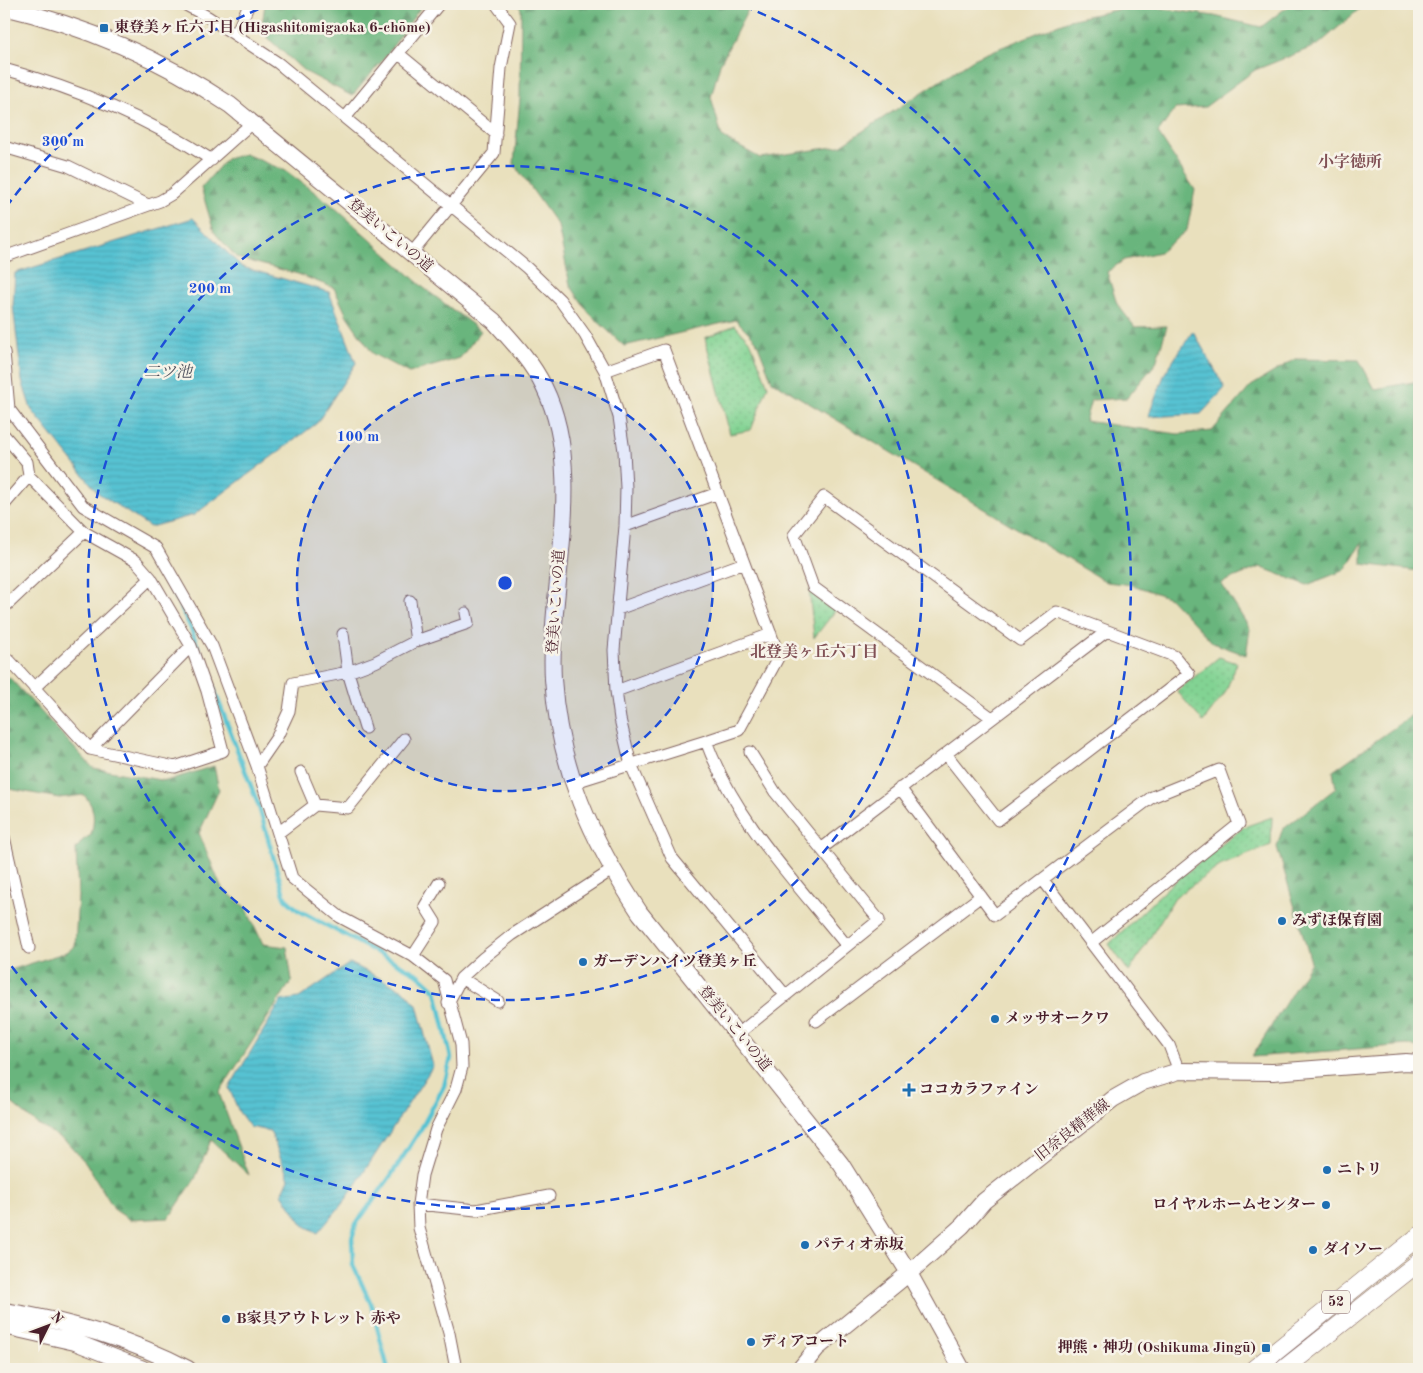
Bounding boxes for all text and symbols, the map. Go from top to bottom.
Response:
place label: 東登美ヶ丘六丁目 (Higashitomigaoka 6-chōme) [114,19,431,36]
marker: 東登美ヶ丘六丁目 (Higashitomigaoka 6-chōme) [98,22,110,34]
text: 300 m [42,135,84,150]
district label: 小字徳所 [1318,153,1382,171]
street label: 登美いこいの道 [345,195,436,275]
text: 200 m [189,282,231,297]
water label: 二ツ池 [144,363,194,381]
text: 100 m [337,430,379,445]
street label: 登美いこいの道 [544,549,568,655]
centre of rings [496,574,514,592]
district label: 北登美ヶ丘六丁目 [750,643,878,661]
place label: みずほ保育園 [1292,911,1382,929]
marker: みずほ保育園 [1276,915,1288,927]
place label: ガーデンハイツ登美ヶ丘 [593,953,757,970]
marker: ガーデンハイツ登美ヶ丘 [577,956,589,968]
street label: 登美いこいの道 [695,982,774,1075]
place label: メッサオークワ [1005,1010,1110,1027]
marker: メッサオークワ [989,1013,1001,1025]
place label: ココカラファイン [919,1082,1039,1098]
marker: ココカラファイン [903,1084,915,1096]
street label: 旧奈良精華線 [1032,1096,1113,1165]
place label: ニトリ [1337,1162,1382,1178]
marker: ニトリ [1321,1164,1333,1176]
place label: ロイヤルホームセンター [1152,1197,1316,1213]
marker: ロイヤルホームセンター [1320,1199,1332,1211]
place label: パティオ赤坂 [815,1236,904,1253]
marker: パティオ赤坂 [799,1239,811,1251]
place label: ダイソー [1323,1241,1383,1258]
marker: ダイソー [1307,1244,1319,1256]
road number: 52 [1322,1290,1350,1314]
north arrow [22,1300,72,1350]
text: N [48,1309,66,1327]
place label: B家具アウトレット 赤や [236,1310,401,1327]
marker: B家具アウトレット 赤や [220,1313,232,1325]
place label: ディアコート [761,1333,849,1350]
marker: ディアコート [745,1336,757,1348]
place label: 押熊・神功 (Oshikuma Jingū) [1058,1339,1256,1356]
marker: 押熊・神功 (Oshikuma Jingū) [1260,1342,1272,1354]

